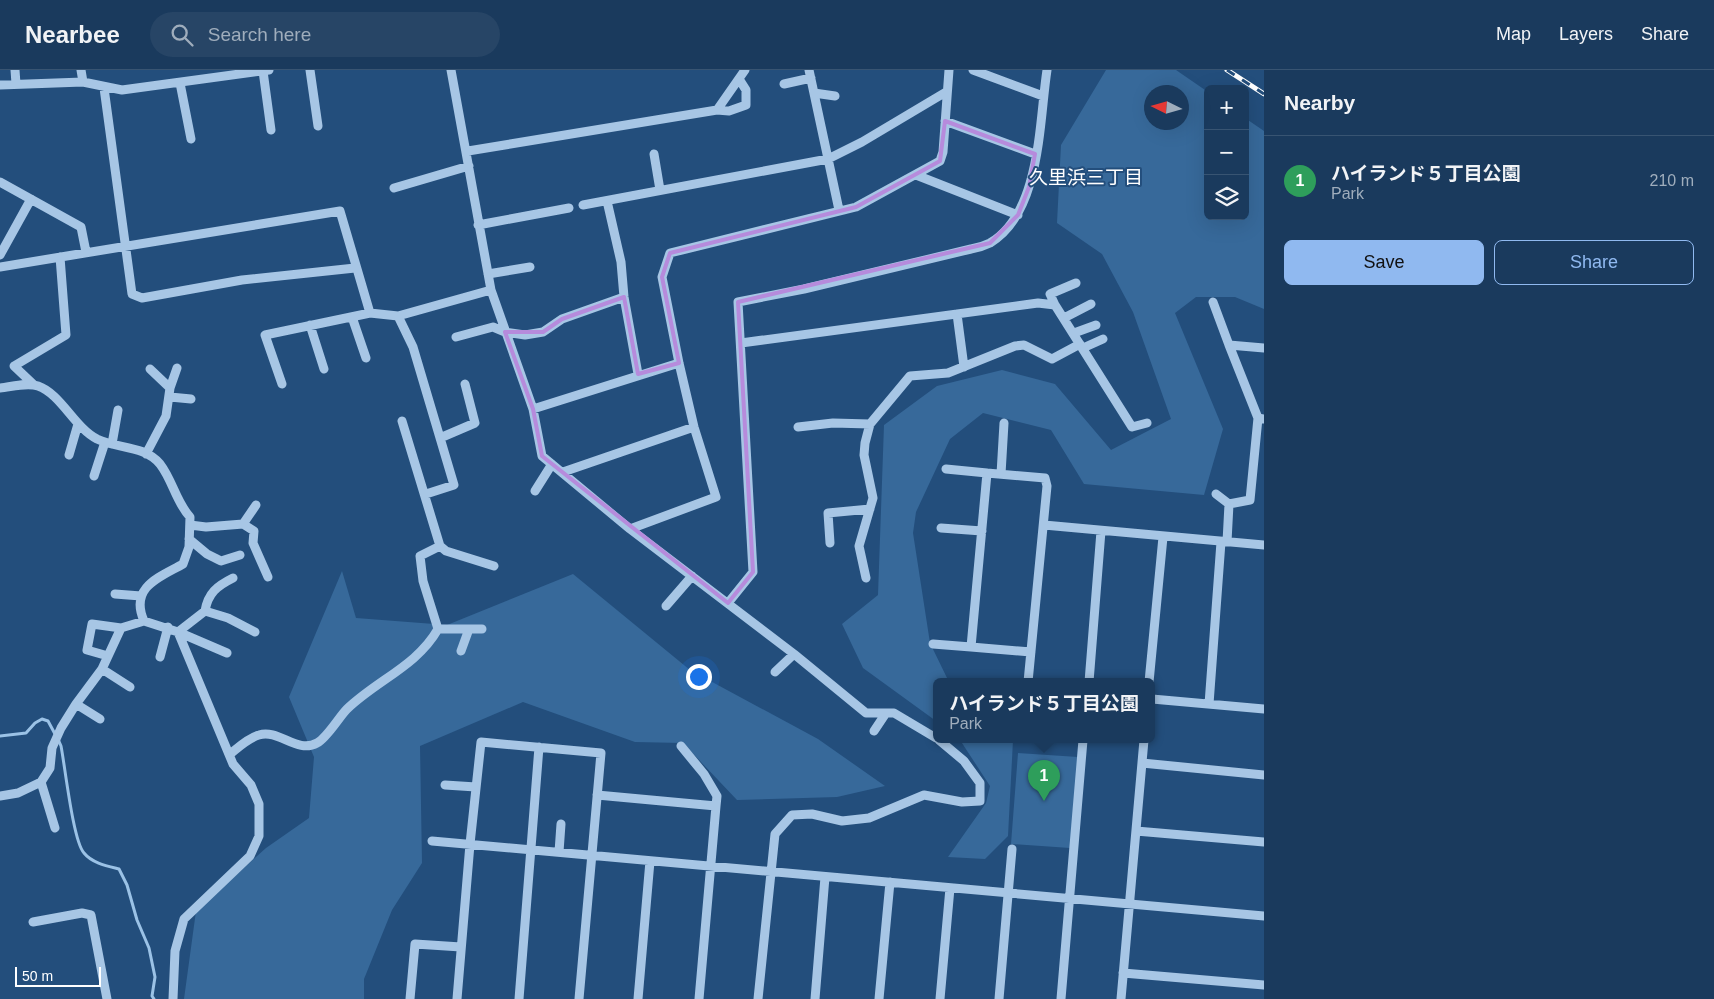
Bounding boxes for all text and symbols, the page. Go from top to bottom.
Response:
search box [150,12,500,57]
text: Nearbee [25,21,120,48]
icon: search [168,21,196,49]
text: Search here [208,24,311,45]
text: Map [1496,24,1531,44]
text: Layers [1559,24,1613,44]
text: Share [1641,24,1689,44]
north arrow [1144,85,1189,130]
map controls [1204,85,1249,220]
button: + [1204,85,1249,130]
text: Nearby [1284,91,1355,114]
button: − [1204,130,1249,175]
text: ハイランド５丁目公園 [1331,163,1521,184]
district label: 久里浜三丁目 [1029,167,1143,188]
text: 1 [1296,172,1304,189]
text: 210 m [1650,172,1694,189]
button: layers [1204,175,1249,220]
text: Park [1331,185,1364,202]
button: Save [1284,240,1484,285]
button: Share [1494,240,1694,285]
your location [686,664,712,690]
popup [933,678,1155,743]
text: ハイランド５丁目公園 [949,693,1139,714]
text: Park [949,715,982,732]
pin: 1 [1028,760,1060,801]
scale bar [15,964,101,987]
text: 50 m [22,968,53,984]

